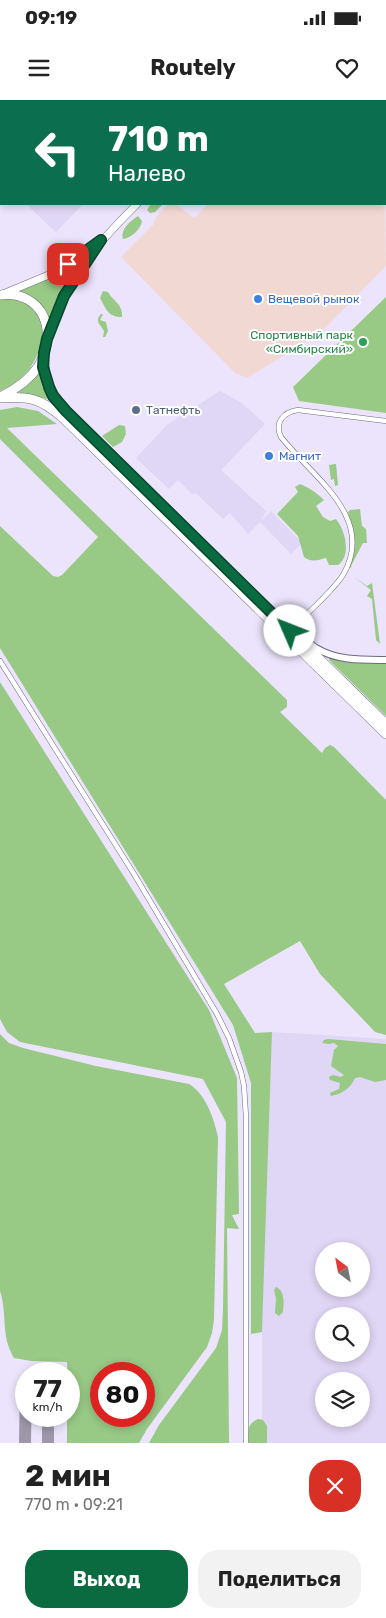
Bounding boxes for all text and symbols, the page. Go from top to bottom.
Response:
text: 09:19 [25,6,77,29]
icon: menu [25,54,53,82]
text: Routely [150,54,236,81]
icon: heart [333,54,361,82]
text: 710 m [108,118,209,160]
icon: left [25,120,90,185]
text: Налево [108,160,186,187]
pin [47,243,89,285]
icon: arrive [54,250,82,278]
place label: Вещевой рынок [268,292,360,306]
marker: Вещевой рынок [252,293,264,305]
place label: Спортивный парк «Симбирский» [250,328,354,356]
marker: Спортивный парк «Симбирский» [357,336,369,348]
place label: Татнефть [146,403,201,417]
marker: Татнефть [130,404,142,416]
place label: Магнит [279,449,321,463]
marker: Магнит [263,450,275,462]
position arrow [263,604,315,656]
north arrow [315,1242,370,1298]
map controls [315,1242,370,1427]
button: search [315,1307,370,1362]
speed limit sign: 80 [90,1362,155,1427]
button: layers [315,1372,370,1427]
text: 77 [33,1374,62,1403]
text: km/h [33,1400,62,1414]
text: 2 мин [25,1458,111,1494]
button: close [309,1460,361,1512]
text: 770 m · 09:21 [25,1495,123,1514]
button: Выход [25,1550,188,1608]
button: Поделиться [198,1550,361,1608]

